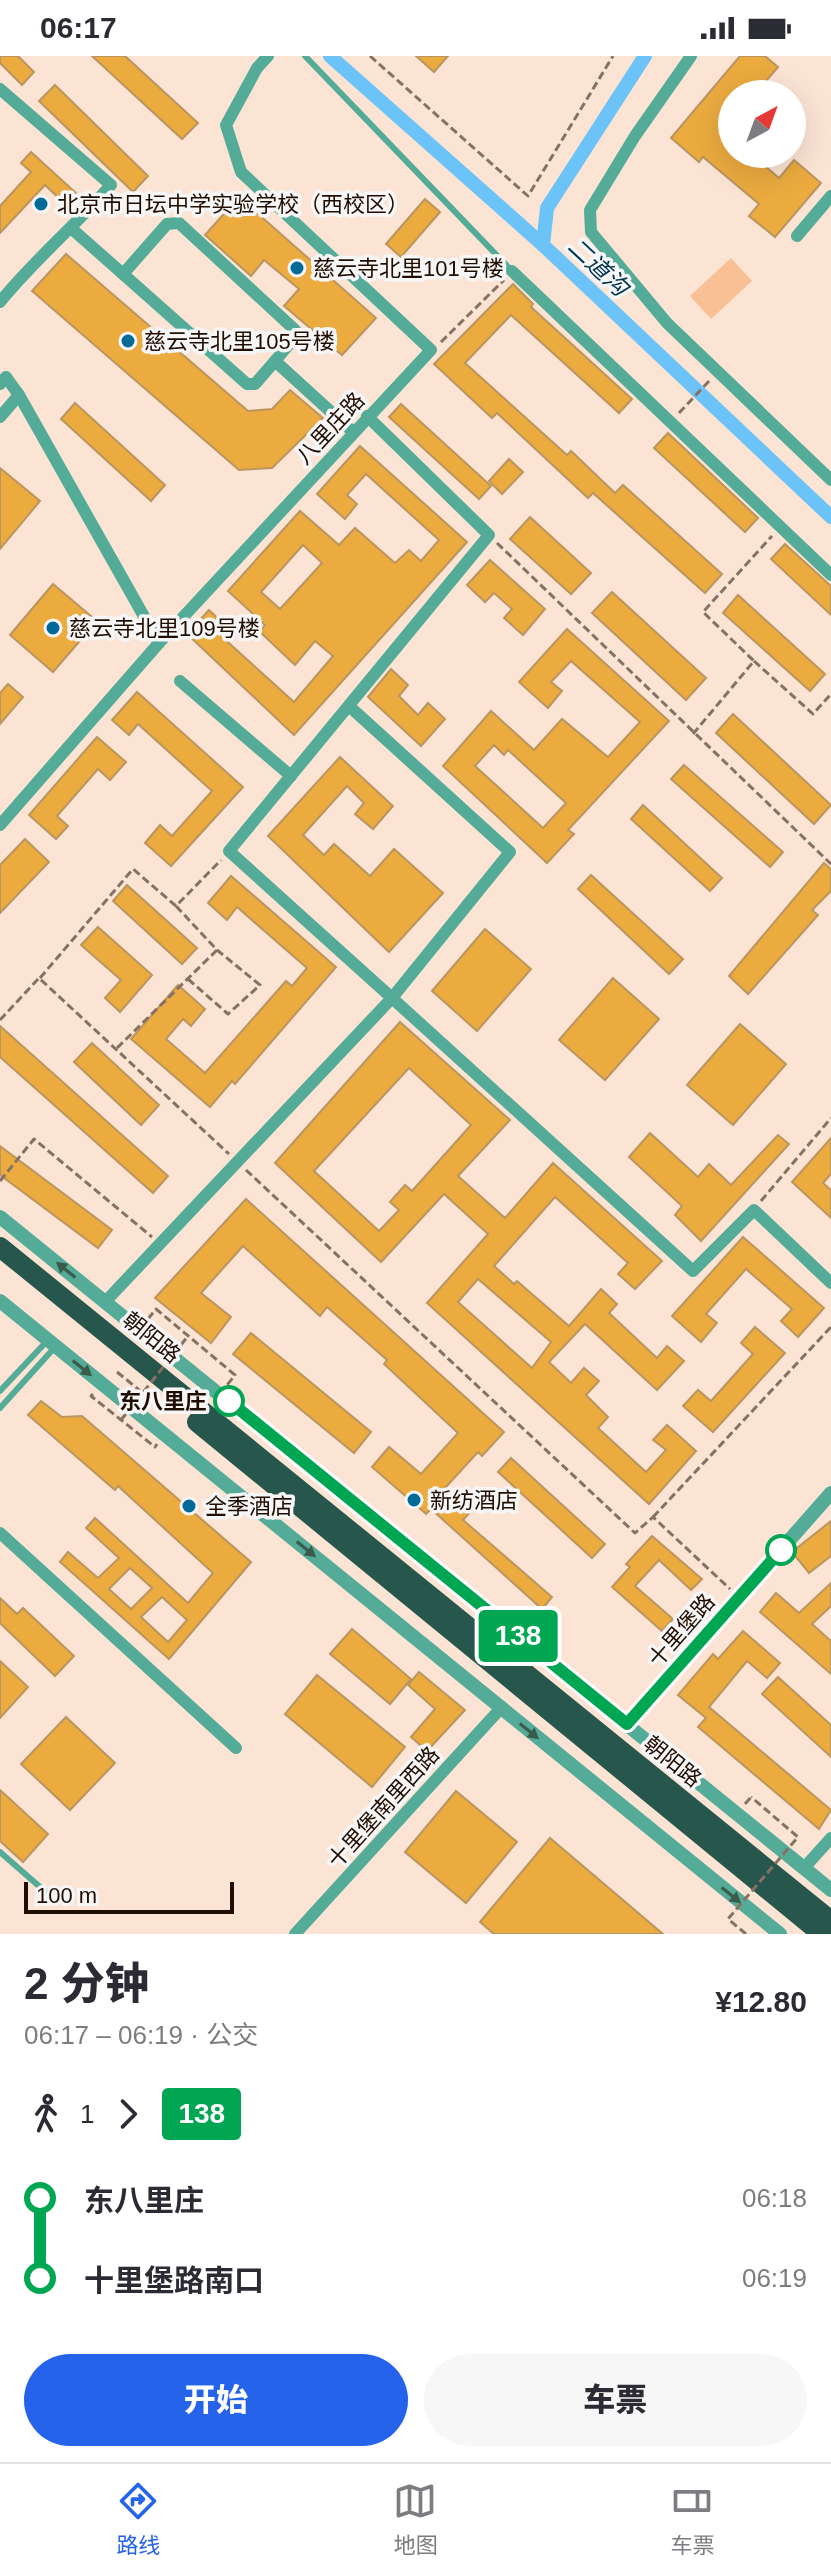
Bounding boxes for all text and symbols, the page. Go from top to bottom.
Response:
text: 06:17 [40,11,117,44]
north arrow [718,80,806,168]
map controls [718,80,806,168]
place label: 北京市日坛中学实验学校（西校区） [57,192,409,217]
marker: 北京市日坛中学实验学校（西校区） [32,195,50,213]
water label: 二道沟 [563,232,636,303]
place label: 慈云寺北里101号楼 [313,256,504,281]
marker: 慈云寺北里101号楼 [288,259,306,277]
place label: 慈云寺北里105号楼 [144,329,335,354]
marker: 慈云寺北里105号楼 [119,332,137,350]
street label: 八里庄路 [291,388,370,469]
place label: 慈云寺北里109号楼 [69,616,260,641]
marker: 慈云寺北里109号楼 [44,619,62,637]
one-way arrow [56,1262,76,1279]
street label: 朝阳路 [118,1307,185,1368]
one-way arrow [72,1359,92,1375]
marker: 东八里庄 [214,1386,244,1416]
place label: 东八里庄 [119,1389,207,1414]
place label: 新纺酒店 [430,1488,518,1513]
marker: 新纺酒店 [405,1491,423,1509]
place label: 全季酒店 [205,1494,293,1519]
marker: 全季酒店 [180,1497,198,1515]
unlabelled marker [766,1535,796,1565]
one-way arrow [296,1540,316,1557]
street label: 十里堡路 [643,1589,720,1672]
line badge: 138 [472,1610,564,1662]
text: 138 [495,1620,541,1651]
one-way arrow [519,1722,539,1739]
street label: 朝阳路 [639,1731,706,1792]
street label: 十里堡南里西路 [323,1742,444,1873]
scale bar [24,1878,234,1914]
text: 100 m [36,1883,97,1908]
one-way arrow [721,1886,741,1902]
text: 2 分钟 [24,1959,149,2008]
text: ¥12.80 [715,1985,807,2018]
text: 06:17 – 06:19 · 公交 [24,2020,258,2050]
icon: walk [24,2092,68,2136]
icon: forward [106,2092,150,2136]
text: 138 [178,2098,225,2129]
text: 1 [80,2099,94,2129]
text: 06:18 [742,2183,807,2213]
text: 东八里庄 [84,2184,204,2217]
text: 06:19 [742,2263,807,2293]
text: 十里堡路南口 [84,2264,264,2297]
button: 开始 [24,2354,408,2446]
button: 车票 [424,2354,807,2446]
tab: 路线 [116,2479,161,2559]
tab: 地图 [393,2479,438,2559]
tab: 车票 [670,2479,715,2559]

